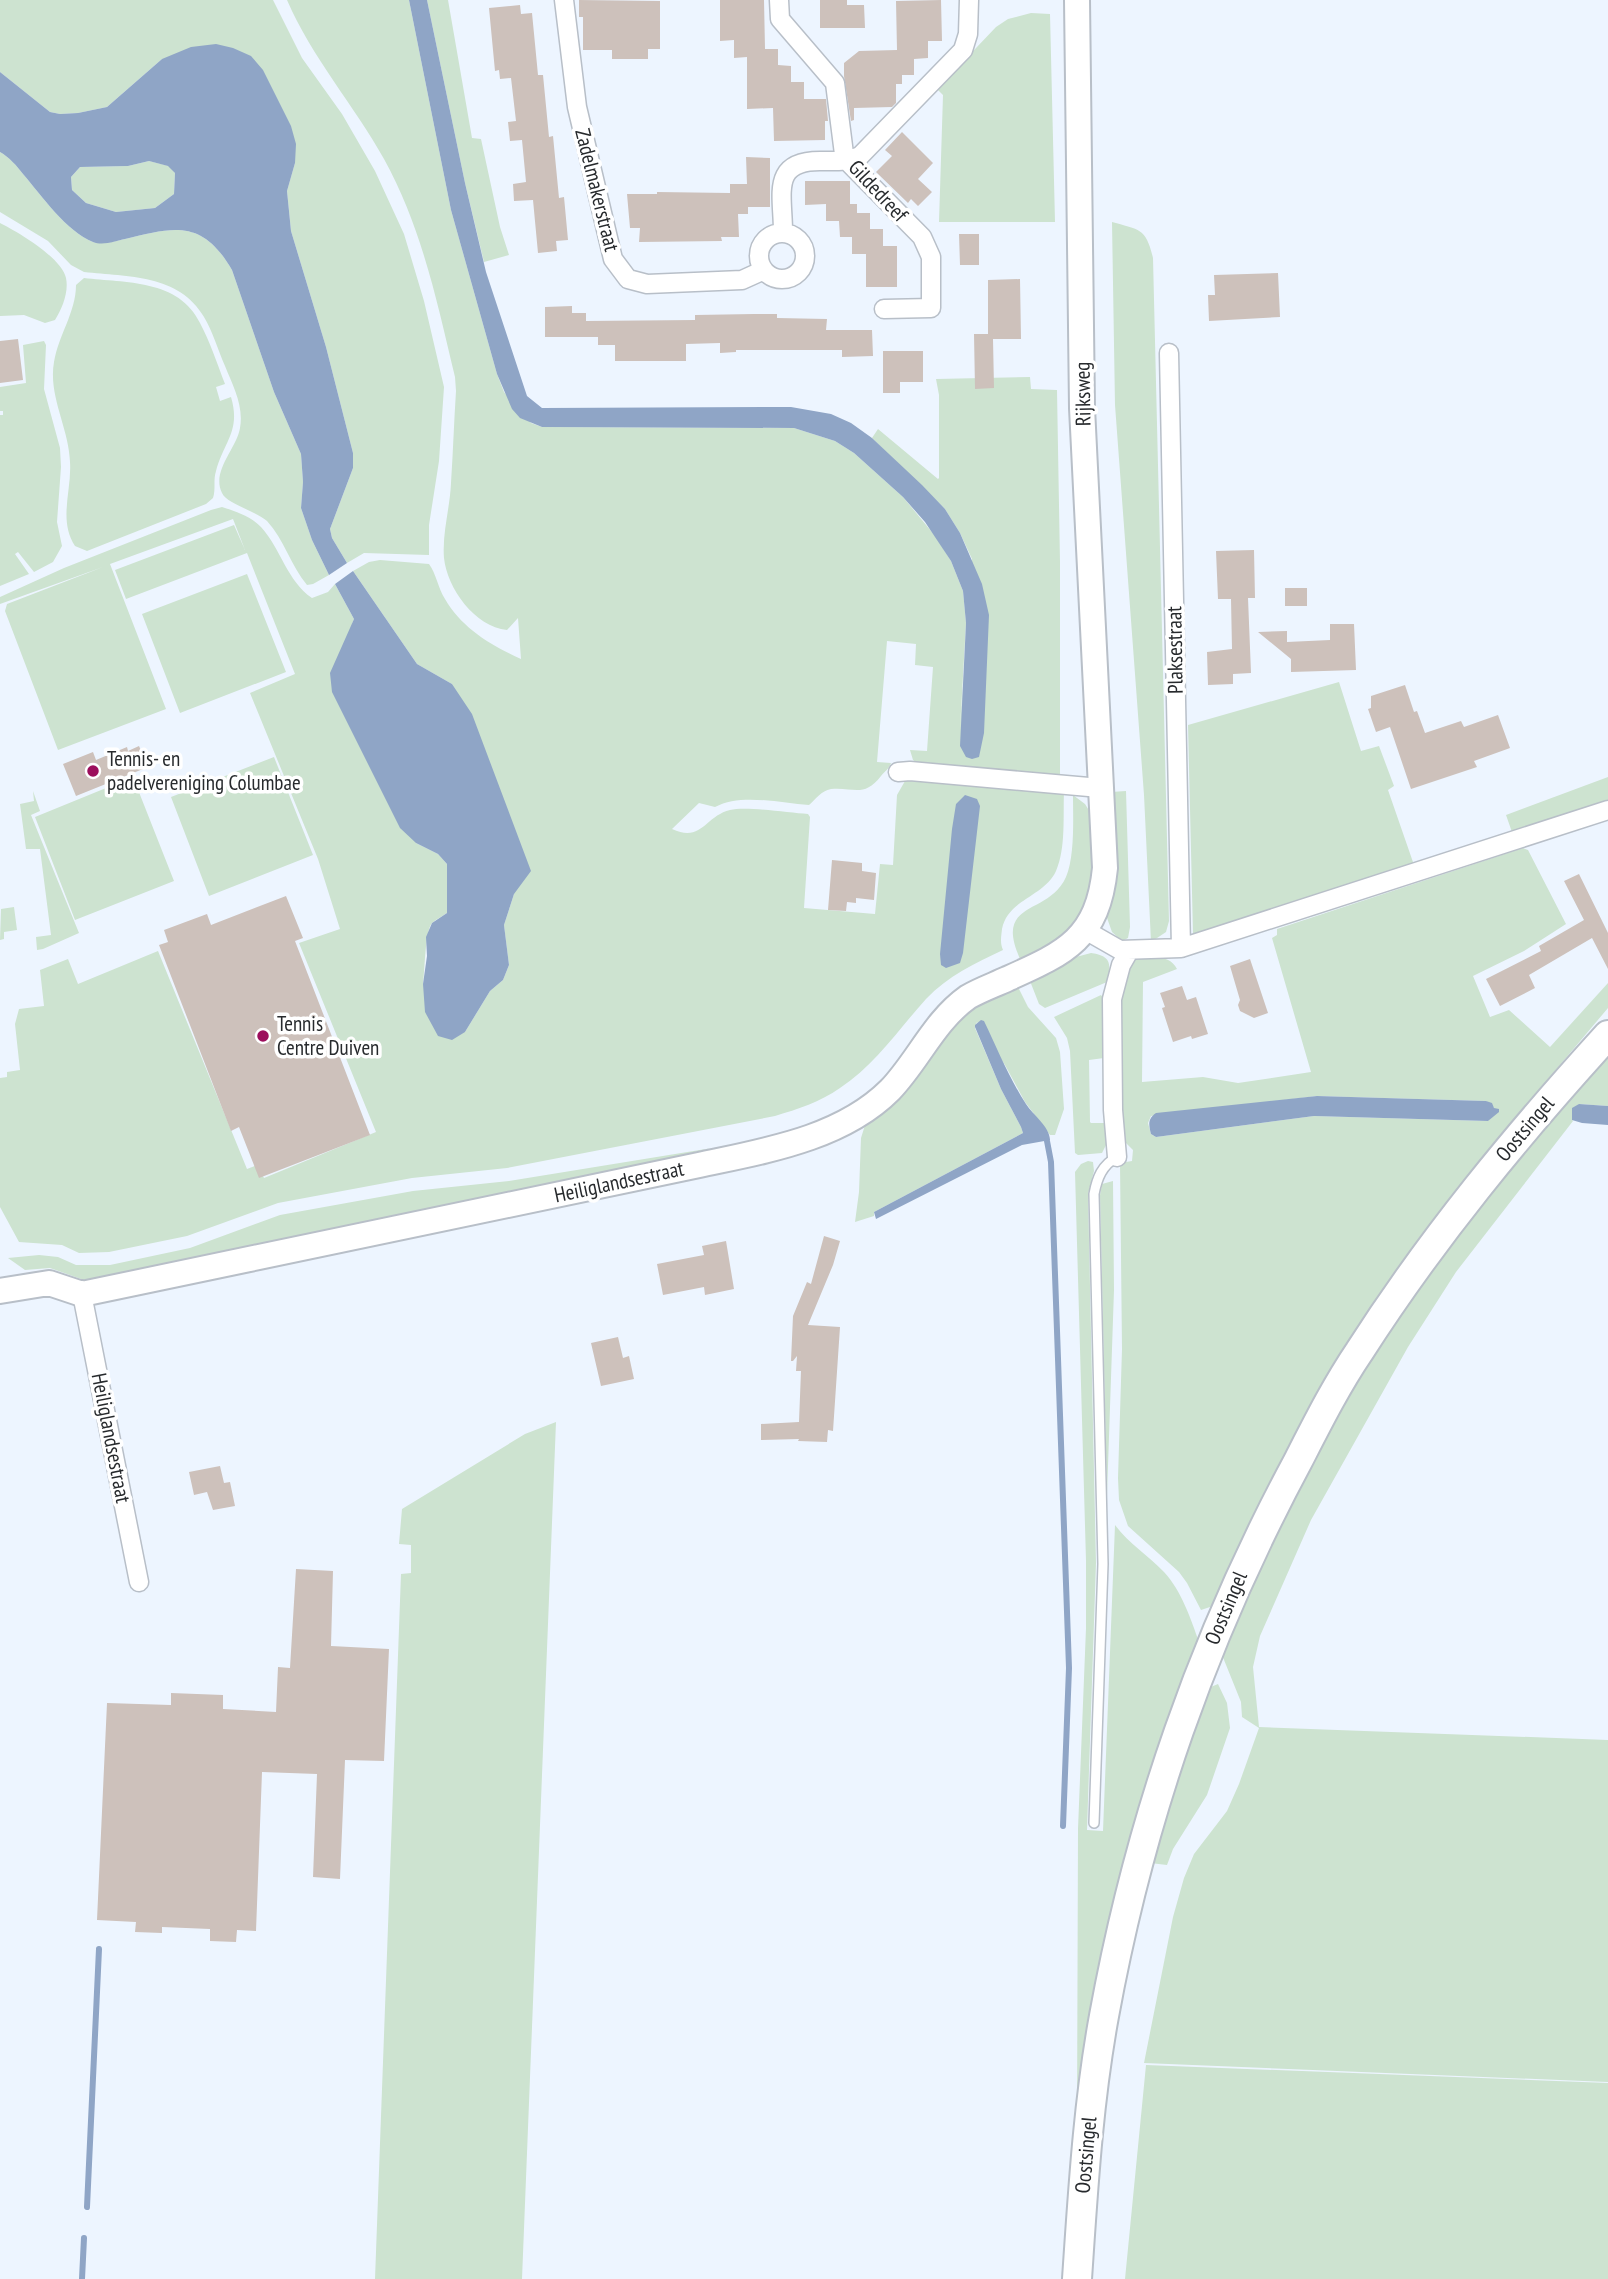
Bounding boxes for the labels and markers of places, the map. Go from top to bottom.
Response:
place label: Tennis- en padelvereniging Columbae [107,745,301,796]
marker: Tennis- en padelvereniging Columbae [85,763,101,779]
place label: Tennis Centre Duiven [277,1010,379,1061]
marker: Tennis Centre Duiven [255,1028,271,1044]

